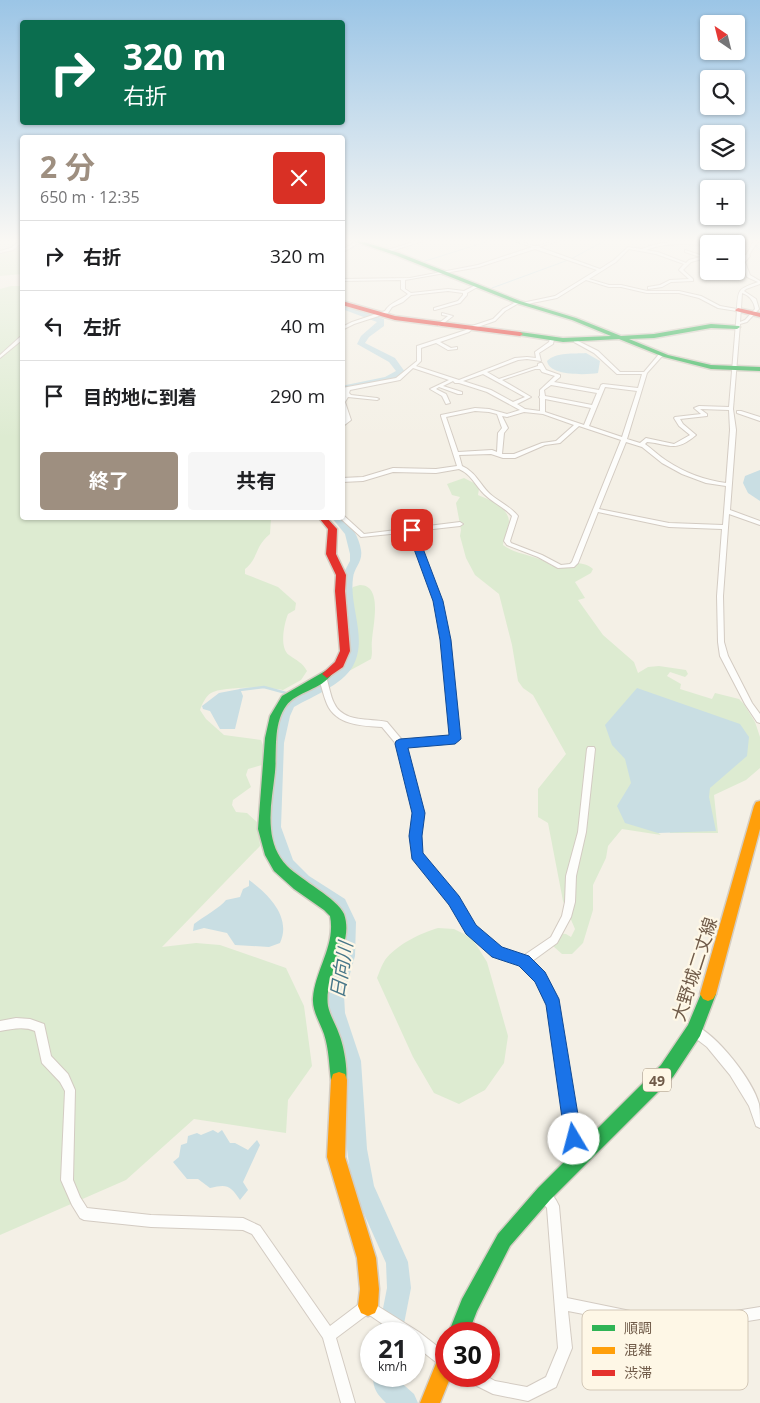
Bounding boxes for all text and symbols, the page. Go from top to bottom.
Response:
north arrow [700,15,745,60]
map controls [700,15,745,280]
text: 320 m [123,33,227,80]
icon: right [40,40,105,105]
button: search [700,70,745,115]
text: 右折 [123,80,167,110]
button: layers [700,125,745,170]
text: 2 分 [40,146,95,187]
button: close [273,152,325,204]
button: + [700,180,745,225]
text: 650 m · 12:35 [40,186,140,208]
button: − [700,235,745,280]
icon: right [40,242,68,270]
text: 320 m [270,243,325,269]
text: 右折 [83,244,121,270]
icon: left [40,312,68,340]
text: 40 m [281,313,325,339]
text: 左折 [83,314,121,340]
icon: arrive [40,382,68,410]
text: 290 m [270,383,325,409]
text: 目的地に到着 [83,384,197,410]
button: 終了 [40,452,178,510]
button: 共有 [188,452,325,510]
pin [391,509,433,551]
icon: arrive [398,516,426,544]
street label: 大野城二丈線 [666,914,722,1024]
water label: 日向川 [324,938,359,1000]
road number: 49 [643,1068,671,1092]
position arrow [547,1112,599,1164]
legend [582,1310,748,1390]
text: 順調 [624,1318,652,1337]
speed limit sign: 30 [435,1322,500,1387]
text: 21 [378,1331,407,1365]
text: 混雑 [624,1340,652,1359]
text: km/h [378,1358,407,1375]
text: 渋滞 [624,1363,652,1382]

